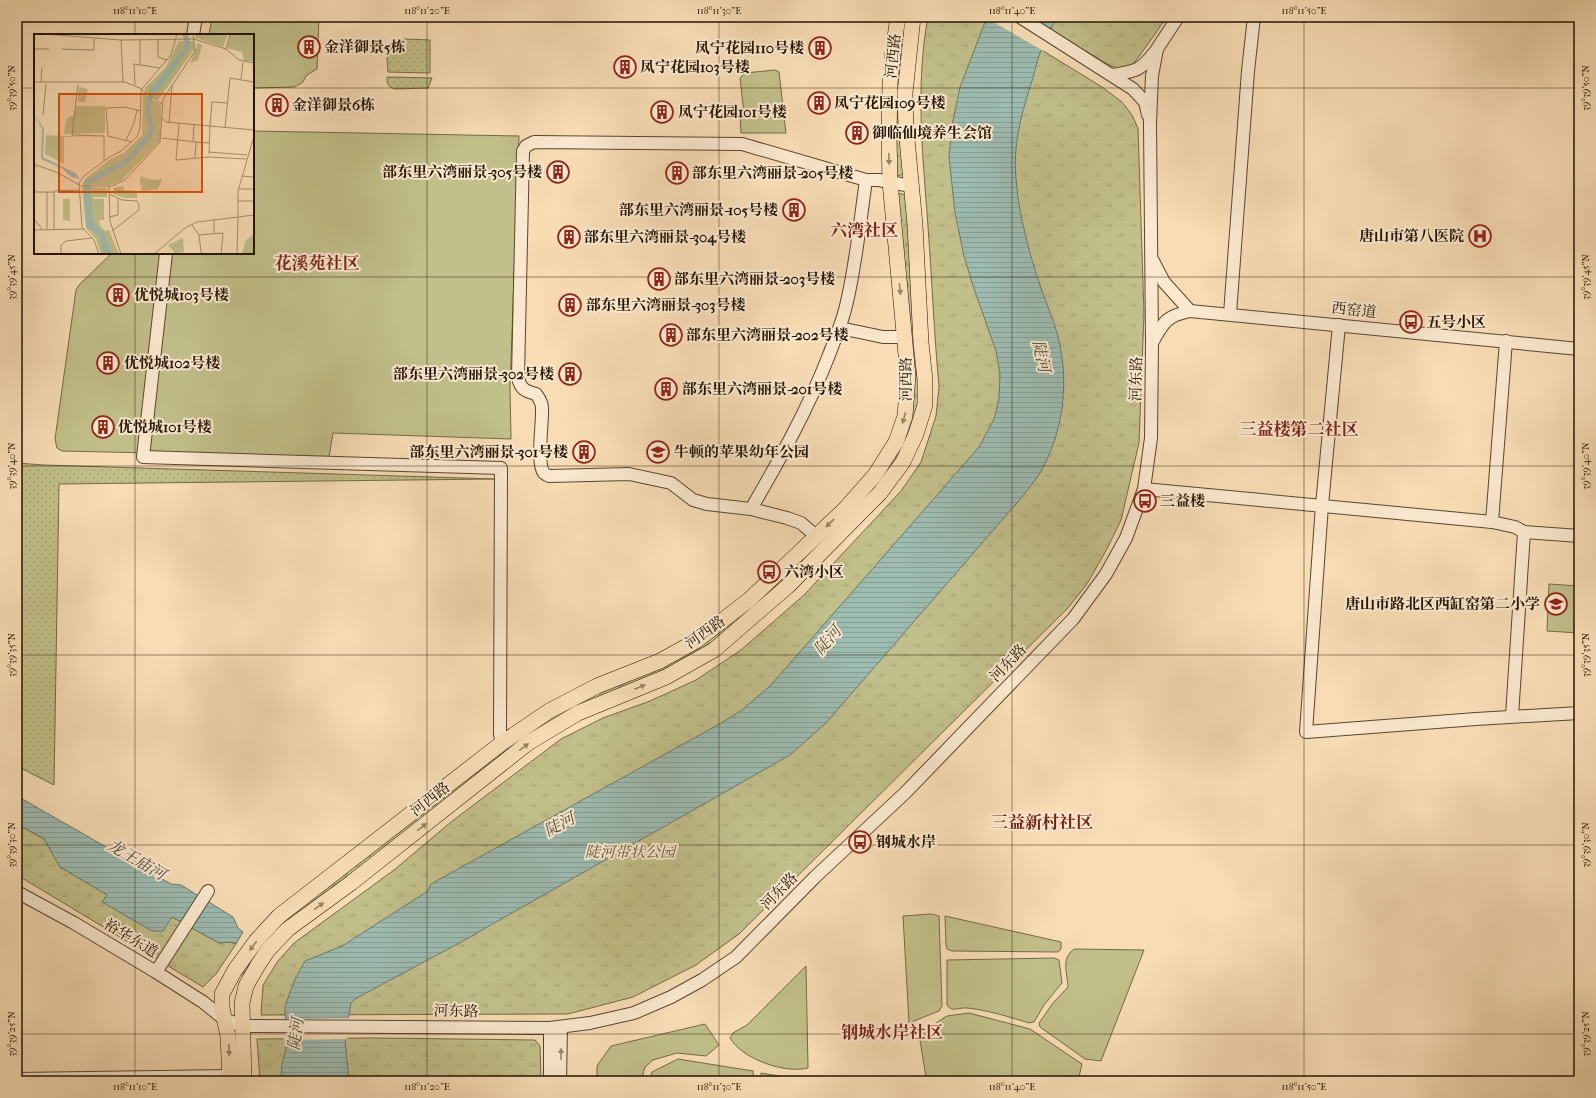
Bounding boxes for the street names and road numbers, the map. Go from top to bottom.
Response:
street label: 河西路 [882,33,904,79]
street label: 西窑道 [1331,299,1377,321]
street label: 河西路 [897,356,915,402]
street label: 河东路 [1127,356,1145,402]
street label: 河西路 [681,612,729,652]
street label: 河东路 [986,641,1030,685]
street label: 河西路 [407,778,453,820]
street label: 河东路 [757,869,801,913]
street label: 裕华东道 [101,915,161,961]
street label: 河东路 [433,1002,479,1020]

